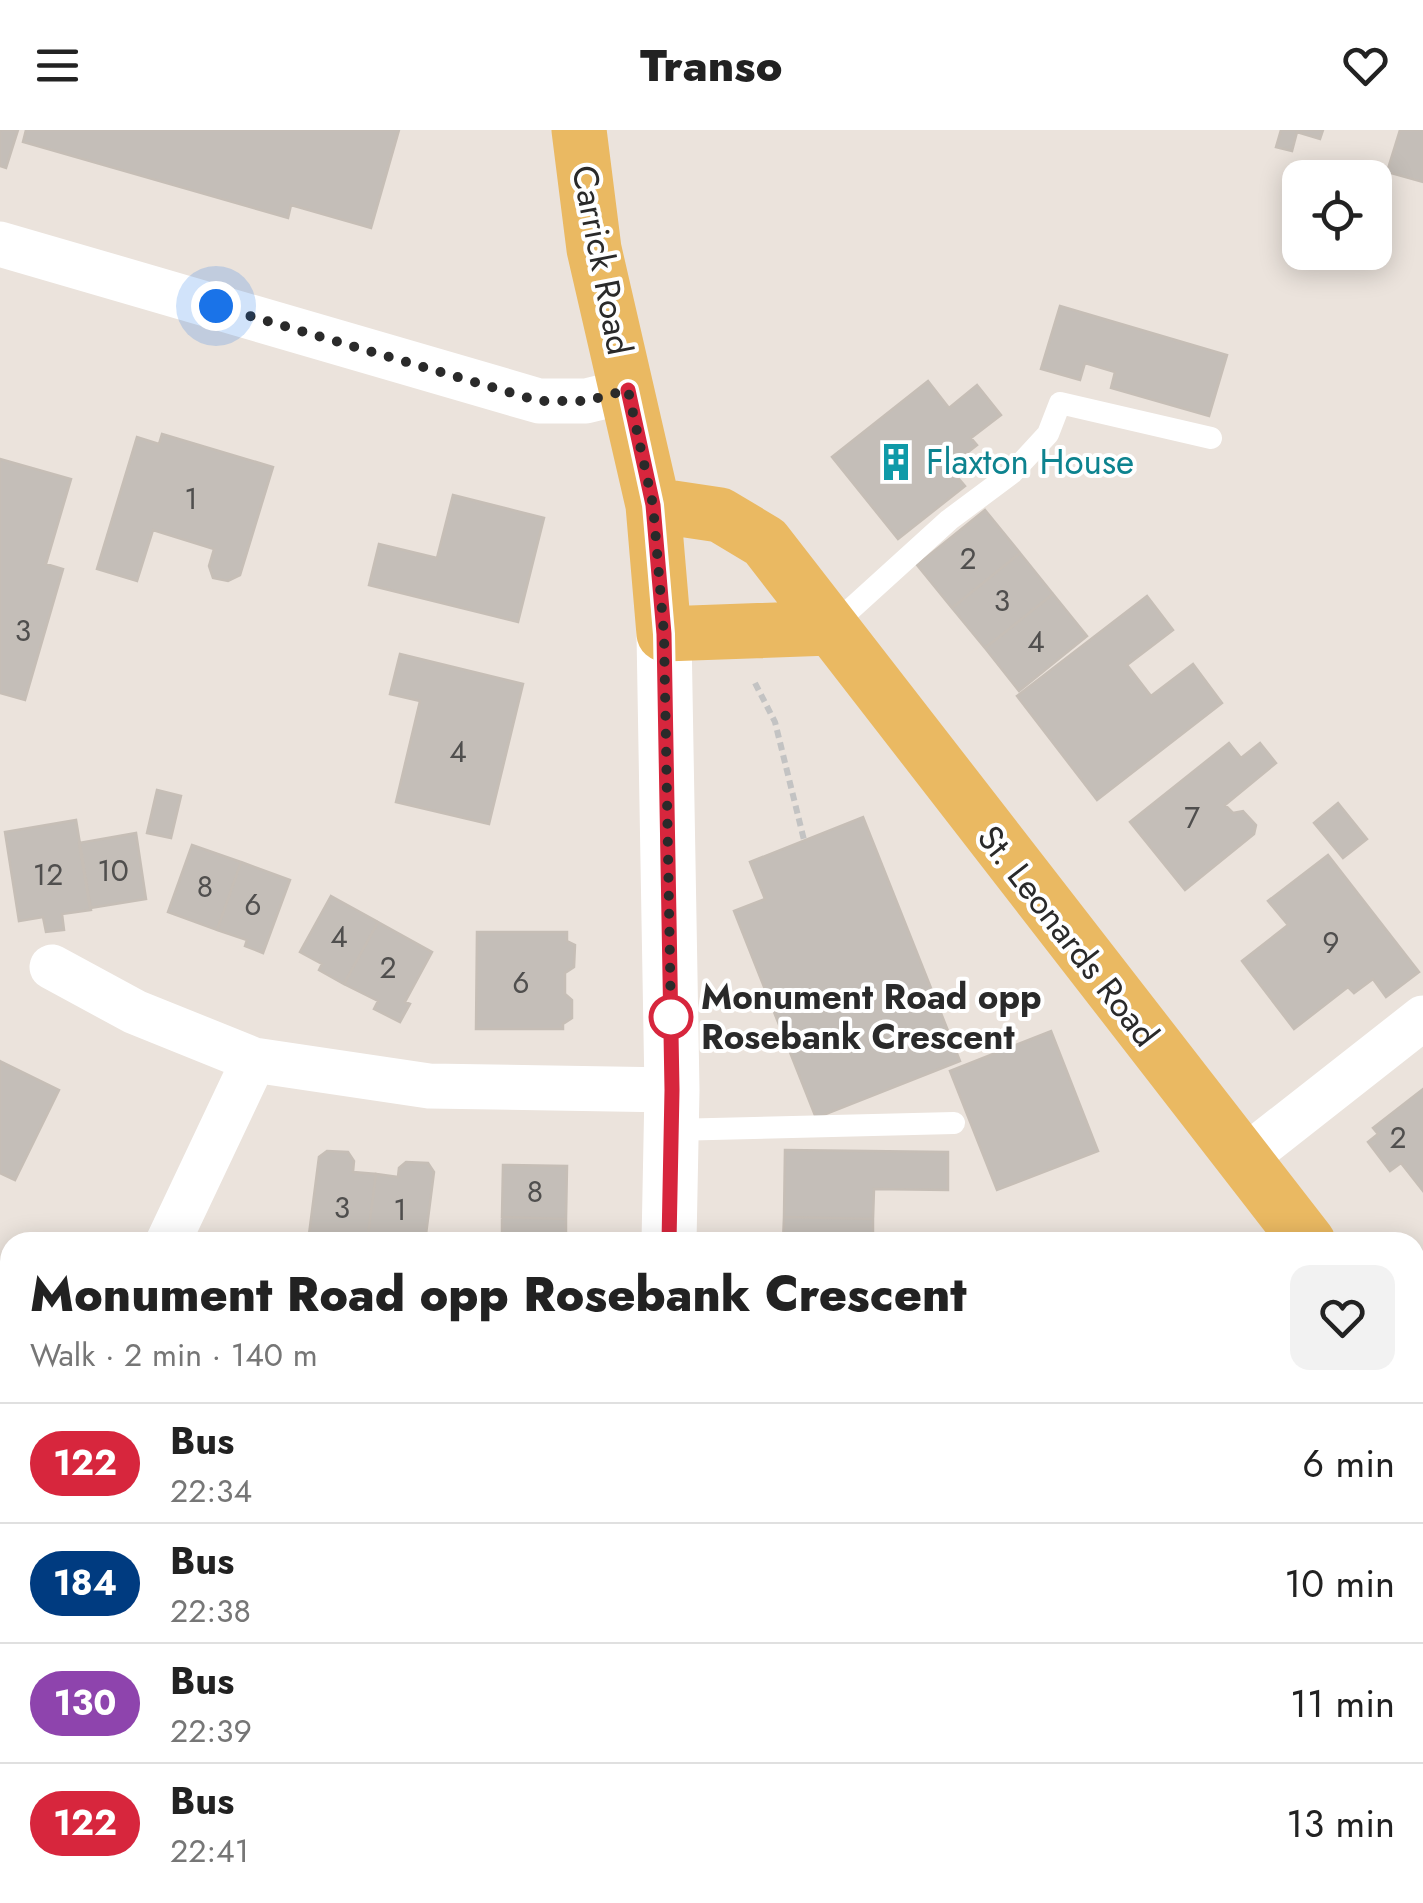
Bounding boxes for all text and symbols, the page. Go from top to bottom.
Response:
text: Transo [640,33,783,98]
icon: menu [30,38,85,93]
icon: heart [1338,38,1393,93]
map controls [1282,160,1392,270]
button: locate [1282,160,1392,270]
street label: Carrick Road [559,161,645,359]
your location [191,281,241,331]
place label: Flaxton House [926,437,1134,487]
building icon: Flaxton House [875,441,917,483]
house number: 1 [184,477,198,520]
house number: 2 [959,537,977,580]
house number: 3 [994,579,1010,622]
house number: 3 [15,609,31,652]
house number: 4 [1027,620,1045,663]
house number: 4 [449,730,467,773]
house number: 7 [1184,796,1200,839]
street label: St. Leonards Road [966,815,1170,1057]
house number: 10 [97,849,129,892]
house number: 12 [33,853,63,896]
house number: 8 [197,865,213,908]
house number: 6 [244,883,262,926]
house number: 4 [330,915,348,958]
house number: 9 [1322,921,1340,964]
house number: 2 [379,946,397,989]
house number: 6 [512,961,530,1004]
place label: Monument Road opp Rosebank Crescent [701,972,1042,1062]
marker: Monument Road opp Rosebank Crescent [650,996,692,1038]
house number: 2 [1389,1116,1407,1159]
house number: 8 [527,1170,543,1213]
house number: 3 [334,1186,350,1229]
house number: 1 [393,1188,407,1231]
text: Monument Road opp Rosebank Crescent [30,1260,967,1329]
button: heart [1290,1265,1395,1370]
text: Walk · 2 min · 140 m [30,1332,318,1378]
text: Bus [170,1413,234,1468]
text: 6 min [1302,1436,1395,1491]
text: 122 [53,1438,117,1488]
text: 22:34 [170,1468,252,1514]
text: Bus [170,1533,234,1588]
text: 10 min [1284,1556,1395,1611]
text: 184 [53,1558,117,1608]
text: 22:38 [170,1588,251,1634]
text: Bus [170,1653,234,1708]
text: 11 min [1290,1676,1395,1731]
text: 130 [54,1678,116,1728]
text: 22:39 [170,1708,252,1754]
text: Bus [170,1773,234,1828]
text: 13 min [1286,1796,1395,1851]
text: 122 [53,1798,117,1848]
text: 22:41 [170,1828,249,1874]

